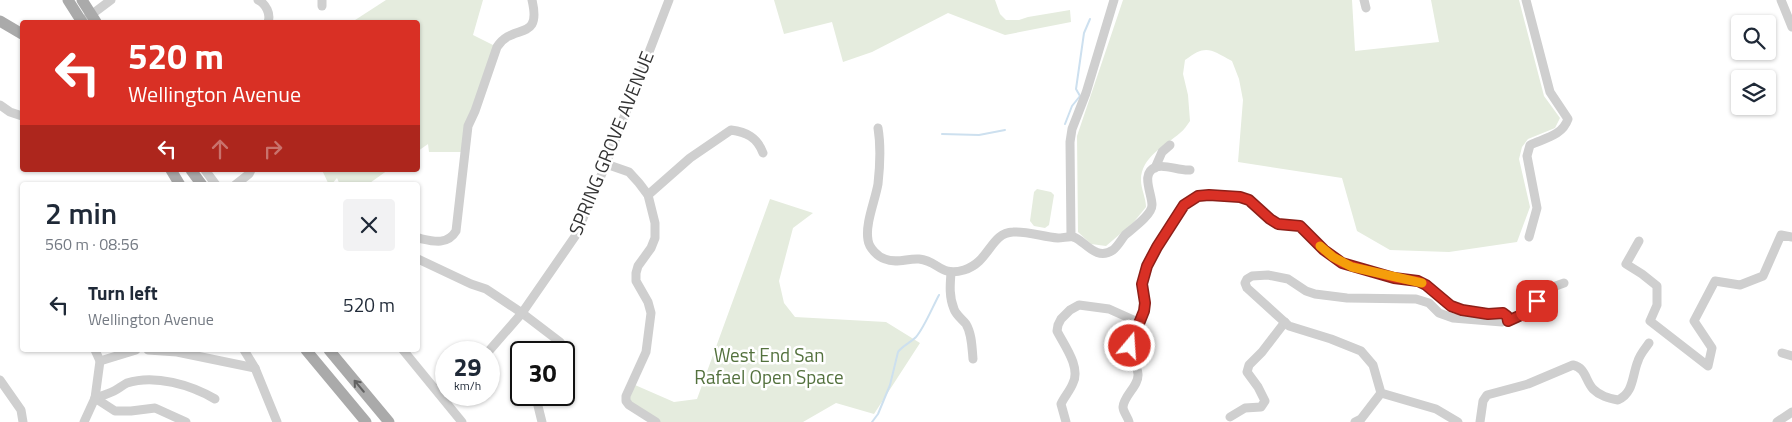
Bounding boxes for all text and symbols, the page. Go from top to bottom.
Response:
map controls [1731,15,1776,115]
button: search [1731,15,1776,60]
text: 520 m [128,29,224,83]
icon: left [45,40,110,105]
street label: SPRING GROVE AVENUE [560,46,661,239]
button: layers [1731,70,1776,115]
text: Wellington Avenue [128,77,301,111]
icon: left [153,135,181,163]
icon: ahead [206,135,234,163]
icon: right [259,135,287,163]
text: 2 min [45,190,117,236]
button: close [343,199,395,251]
text: 560 m · 08:56 [45,232,139,256]
text: Turn left [88,278,158,307]
pin [1516,280,1558,322]
icon: arrive [1523,287,1551,315]
text: 520 m [343,290,395,319]
icon: left [45,291,73,319]
text: Wellington Avenue [88,307,214,331]
position arrow [1103,319,1155,371]
park label: West End San Rafael Open Space [694,340,844,391]
speed limit sign: 30 [510,341,575,406]
text: 29 [453,348,482,386]
text: km/h [454,376,481,395]
one-way arrow [354,380,365,393]

